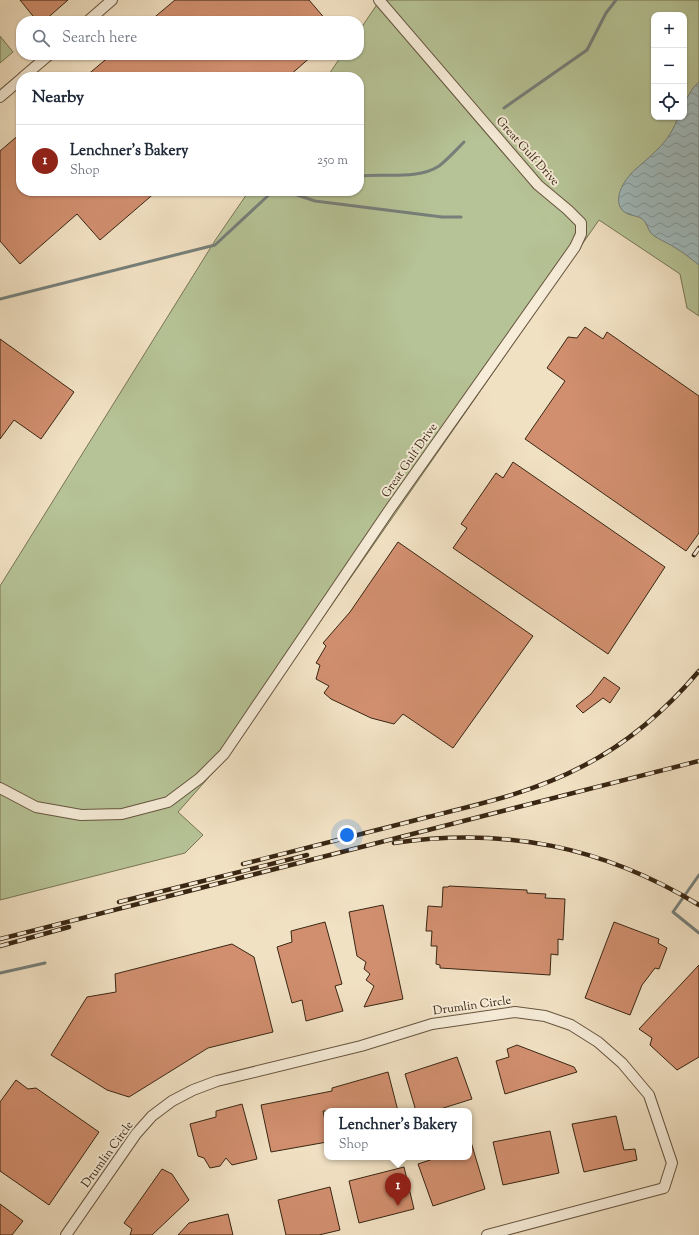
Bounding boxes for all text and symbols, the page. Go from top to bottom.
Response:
map controls [651,12,687,120]
button: + [651,12,687,48]
search box [16,16,364,60]
icon: search [30,27,52,49]
text: Search here [62,28,137,49]
button: − [651,48,687,84]
button: locate [651,84,687,120]
text: Nearby [32,86,84,110]
street label: Great Gulf Drive [491,113,564,191]
text: Lenchner's Bakery [70,141,189,162]
text: 1 [43,152,47,170]
text: 250 m [317,152,348,170]
text: Shop [70,162,99,180]
street label: Great Gulf Drive [377,419,443,502]
your location [337,825,357,845]
street label: Drumlin Circle [432,992,513,1020]
popup [324,1108,472,1160]
text: Lenchner's Bakery [339,1115,457,1136]
street label: Drumlin Circle [77,1117,138,1192]
text: Shop [339,1136,368,1154]
pin: 1 [385,1173,411,1206]

